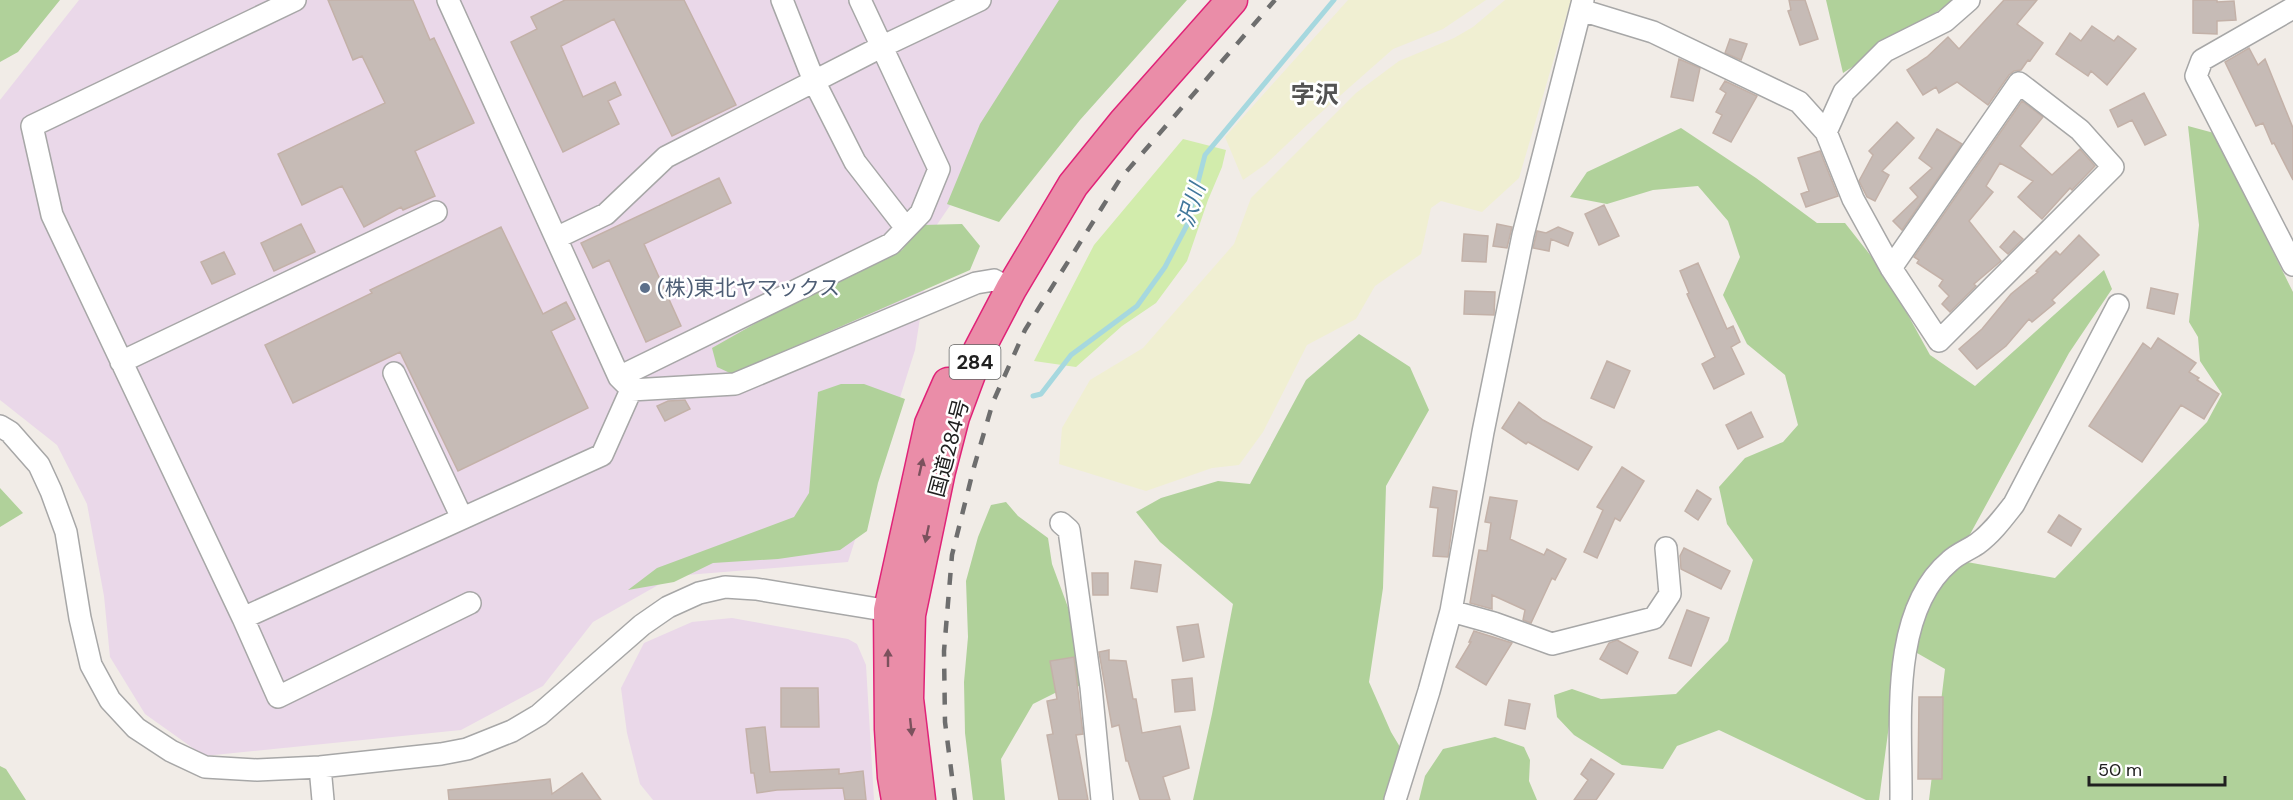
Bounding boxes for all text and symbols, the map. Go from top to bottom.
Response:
district label: 字沢 [1291,79,1339,110]
water label: 沢川 [1171,178,1212,230]
place label: (株)東北ヤマックス [657,274,840,302]
marker: (株)東北ヤマックス [638,281,652,295]
road number: 284 [950,345,1000,379]
street label: 国道284号 [923,396,975,500]
one-way arrow [916,457,926,476]
one-way arrow [922,525,931,544]
one-way arrow [883,648,893,667]
one-way arrow [906,718,916,737]
scale bar [2089,749,2226,787]
text: 50 m [2098,758,2142,782]

